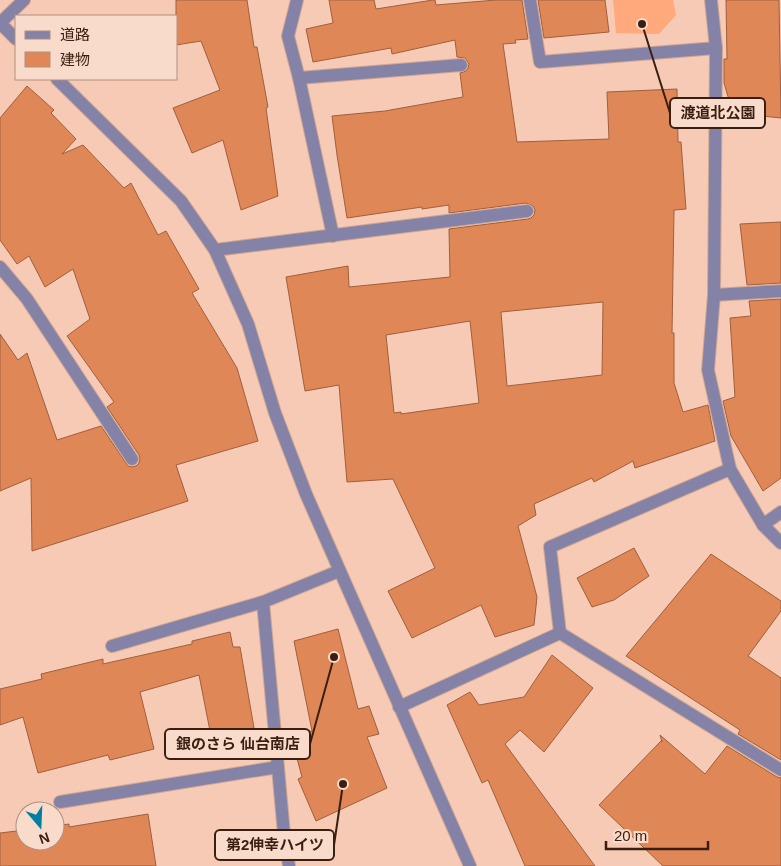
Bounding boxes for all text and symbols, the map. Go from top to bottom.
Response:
legend [15,15,178,80]
text: 道路 [60,26,90,43]
text: 建物 [60,51,90,68]
callout: 渡道北公園 [670,98,765,128]
text: 渡道北公園 [680,104,756,121]
callout: 銀のさら 仙台南店 [165,729,310,759]
text: 銀のさら 仙台南店 [176,735,300,752]
north arrow [15,801,65,851]
scale bar [606,818,708,850]
text: 20 m [614,827,647,844]
text: N [37,829,52,848]
callout: 第2伸幸ハイツ [215,830,334,860]
text: 第2伸幸ハイツ [226,836,324,853]

